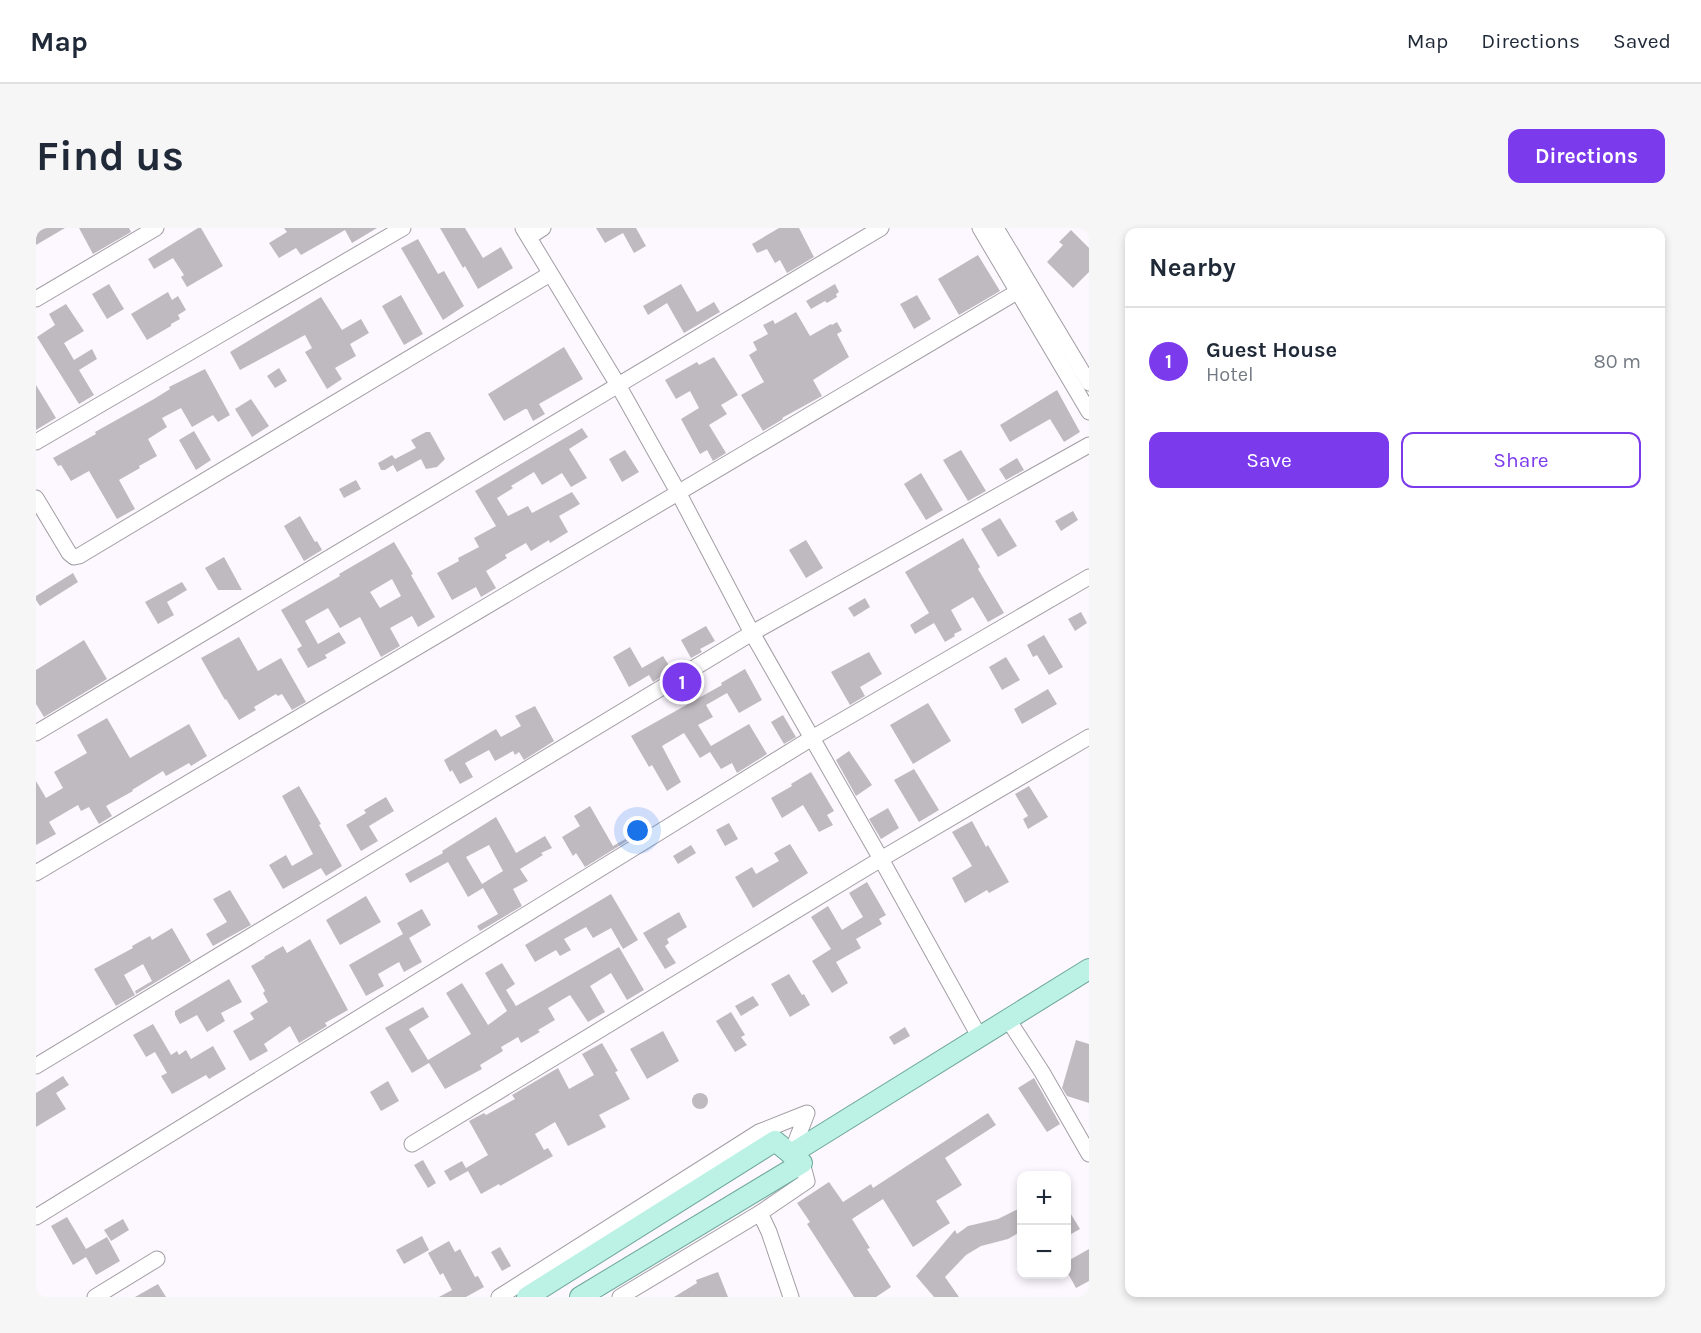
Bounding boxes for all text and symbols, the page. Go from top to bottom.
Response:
text: Map [30,25,88,58]
text: Map [1407,29,1448,53]
text: Directions [1481,29,1580,53]
text: Saved [1613,29,1671,53]
button: Directions [1508,129,1665,183]
text: Find us [36,131,184,181]
text: Nearby [1149,252,1236,283]
text: Guest House [1206,337,1337,363]
text: 1 [1165,350,1172,373]
text: 80 m [1593,350,1641,373]
text: Hotel [1206,363,1254,386]
button: Save [1149,432,1389,488]
button: Share [1401,432,1641,488]
pin: 1 [662,660,702,704]
your location [623,816,652,845]
map controls [1017,1171,1071,1279]
button: + [1017,1171,1071,1225]
button: − [1017,1225,1071,1279]

